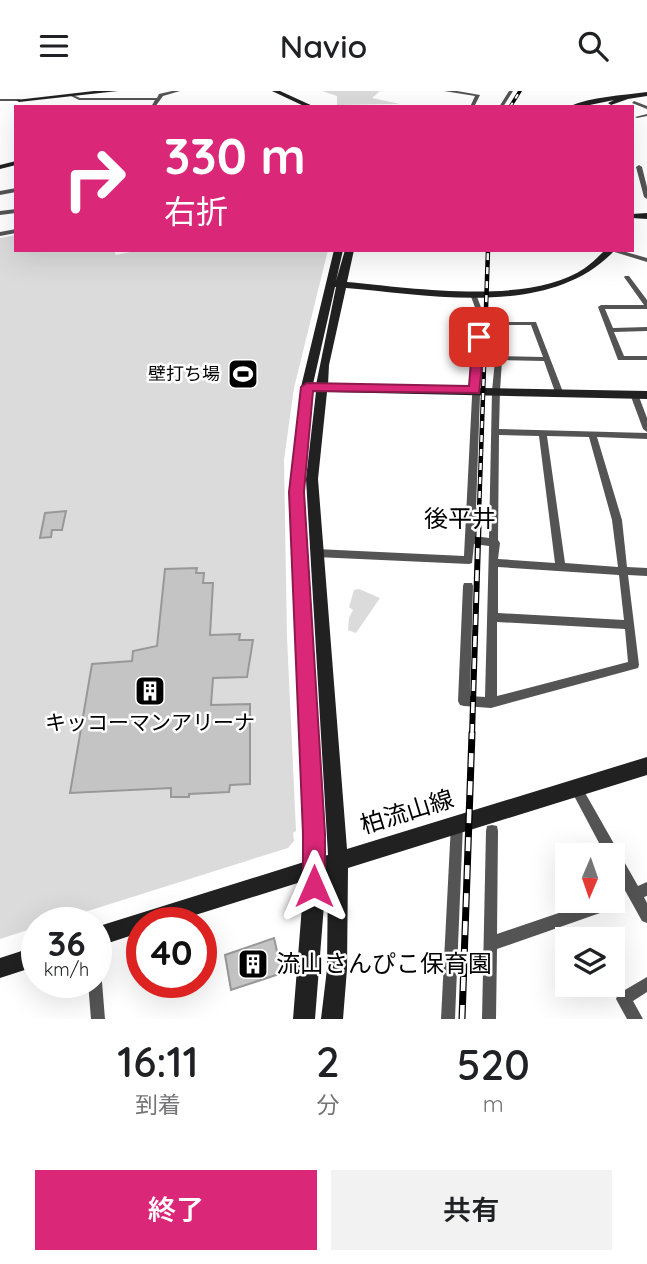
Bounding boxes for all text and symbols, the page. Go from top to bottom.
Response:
text: Navio [280,26,367,66]
icon: menu [35,27,73,65]
icon: search [574,27,612,65]
text: 330 m [164,125,306,186]
icon: right [49,133,140,224]
text: 右折 [164,191,228,231]
pin [449,307,509,367]
icon: arrive [460,318,498,356]
sports icon: 壁打ち場 [226,357,260,391]
place label: 壁打ち場 [148,362,220,385]
district label: 後平井 [424,503,496,533]
building icon: キッコーマンアリーナ [133,674,167,708]
place label: キッコーマンアリーナ [45,709,255,735]
street label: 柏流山線 [356,783,457,839]
north arrow [555,843,625,913]
map controls [555,843,625,997]
position arrow [277,849,351,923]
speed limit sign: 40 [126,907,217,998]
text: 36 [47,921,86,965]
button: layers [555,927,625,997]
building icon: 流山さんぴこ保育園 [236,947,270,981]
place label: 流山さんぴこ保育園 [276,948,492,978]
text: km/h [44,958,89,981]
text: 16:11 [117,1035,199,1088]
text: 2 [316,1035,340,1088]
text: 520 [457,1038,530,1091]
text: m [483,1089,504,1118]
text: 到着 [135,1090,181,1119]
text: 分 [316,1090,339,1119]
button: 終了 [35,1170,317,1250]
button: 共有 [331,1170,612,1250]

